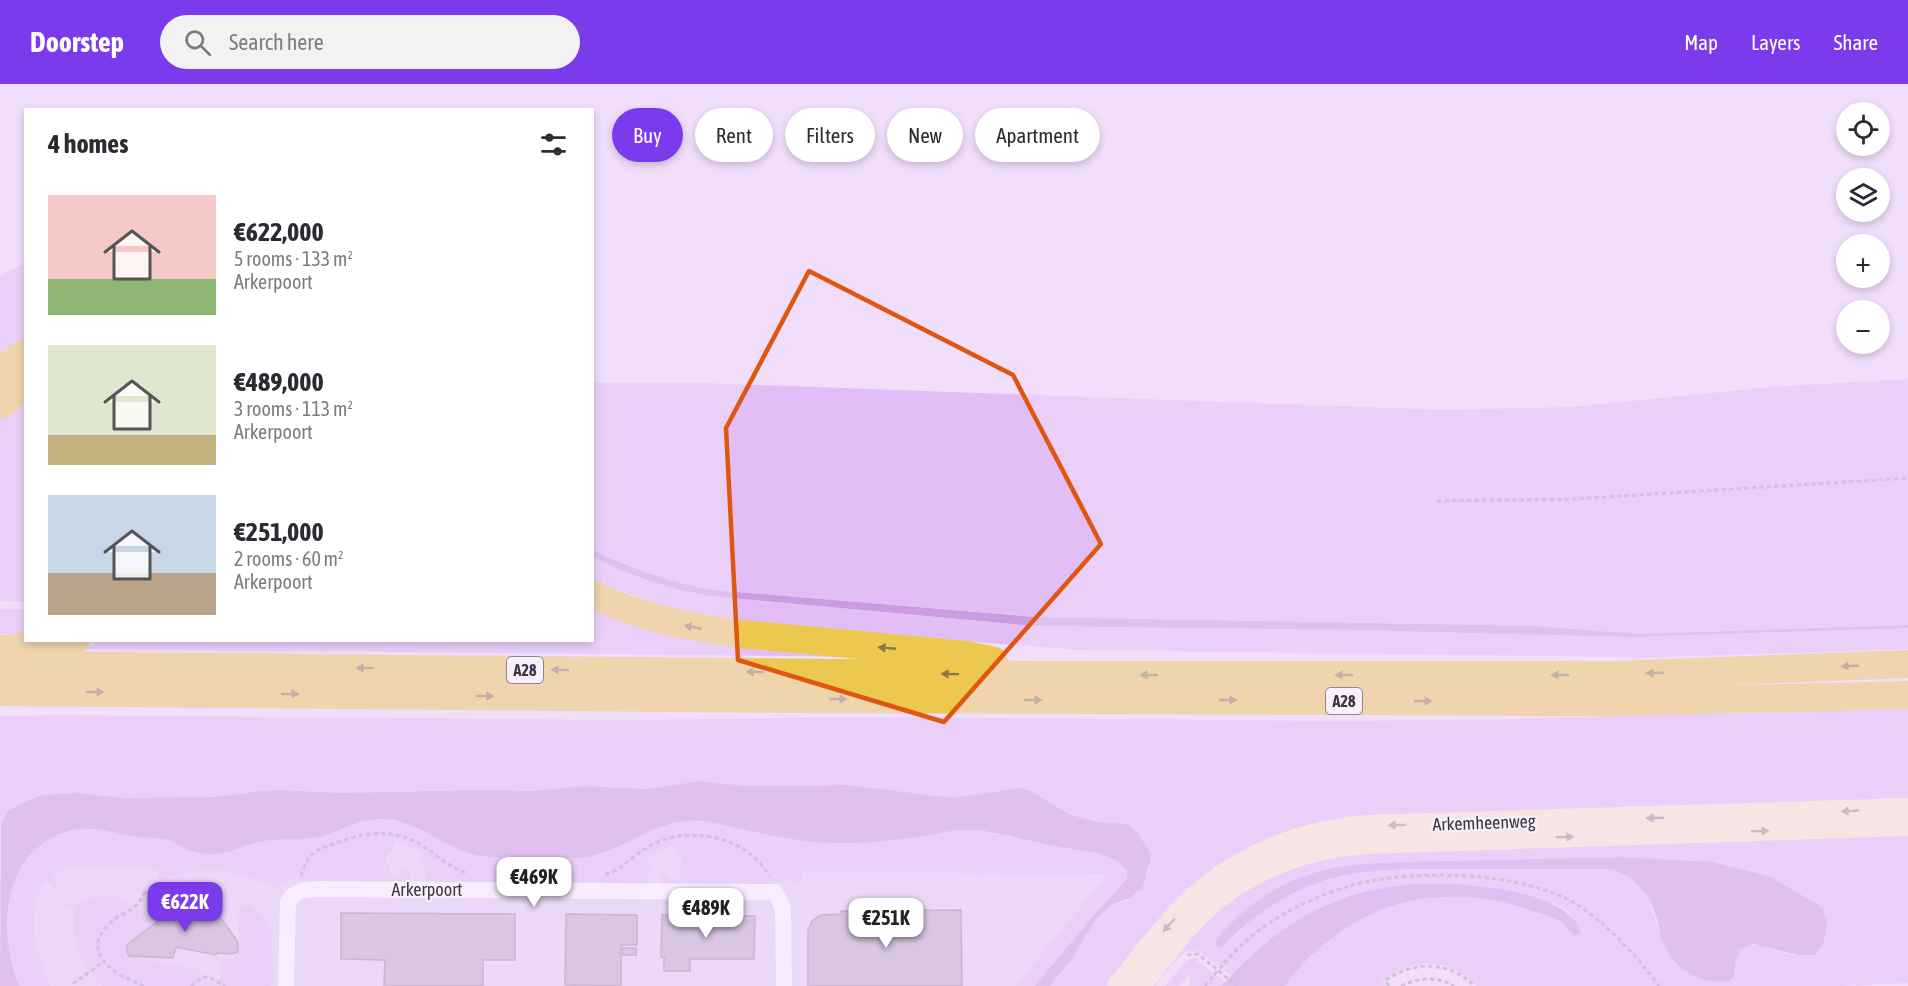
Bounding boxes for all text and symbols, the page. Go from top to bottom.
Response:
search box [160,15,580,69]
text: Doorstep [30,26,124,58]
icon: search [181,26,214,59]
text: Search here [229,29,324,55]
text: Map [1684,30,1718,54]
text: Layers [1751,30,1801,54]
text: Share [1834,30,1878,54]
map controls [1836,102,1890,354]
button: locate [1836,102,1890,156]
chip: Buy [612,108,683,162]
chip: Rent [695,108,773,162]
chip: Filters [785,108,875,162]
chip: New [887,108,963,162]
chip: Apartment [975,108,1100,162]
icon: filters [537,128,570,161]
text: 4 homes [48,129,128,159]
button: layers [1836,168,1890,222]
text: €622,000 [234,217,324,247]
icon: home [96,219,168,291]
button: + [1836,234,1890,288]
text: 5 rooms · 133 m² [234,247,353,270]
text: Arkerpoort [234,270,313,293]
button: − [1836,300,1890,354]
text: €489,000 [234,367,324,397]
icon: home [96,369,168,441]
text: 3 rooms · 113 m² [234,397,353,420]
text: Arkerpoort [234,420,313,443]
text: €251,000 [234,517,324,547]
icon: home [96,519,168,591]
text: 2 rooms · 60 m² [234,547,344,570]
text: Arkerpoort [234,570,313,593]
one-way arrow [683,622,702,631]
one-way arrow [877,643,896,652]
road number: A28 [507,657,543,683]
one-way arrow [1840,662,1859,671]
one-way arrow [356,663,375,673]
one-way arrow [551,665,570,675]
one-way arrow [746,667,765,677]
one-way arrow [941,669,960,679]
one-way arrow [1645,669,1664,678]
one-way arrow [1140,670,1159,680]
one-way arrow [1335,670,1354,680]
one-way arrow [1551,670,1570,680]
one-way arrow [86,688,105,697]
road number: A28 [1326,688,1362,714]
one-way arrow [281,689,300,699]
one-way arrow [476,691,495,701]
one-way arrow [829,694,848,704]
one-way arrow [1024,695,1043,705]
one-way arrow [1219,695,1238,705]
one-way arrow [1414,696,1433,706]
one-way arrow [1840,807,1859,816]
street label: Arkemheenweg [1432,810,1536,835]
one-way arrow [1645,813,1664,823]
one-way arrow [1387,821,1406,830]
one-way arrow [1751,827,1770,836]
one-way arrow [1556,833,1575,842]
pin: €469K [492,857,576,908]
text: €469K [511,865,558,888]
street label: Arkerpoort [392,879,462,900]
pin: €622K [143,882,227,933]
pin: €489K [664,888,748,939]
text: €622K [162,890,209,913]
text: €489K [683,896,730,919]
pin: €251K [844,898,928,949]
text: €251K [863,906,910,929]
one-way arrow [1162,917,1175,933]

